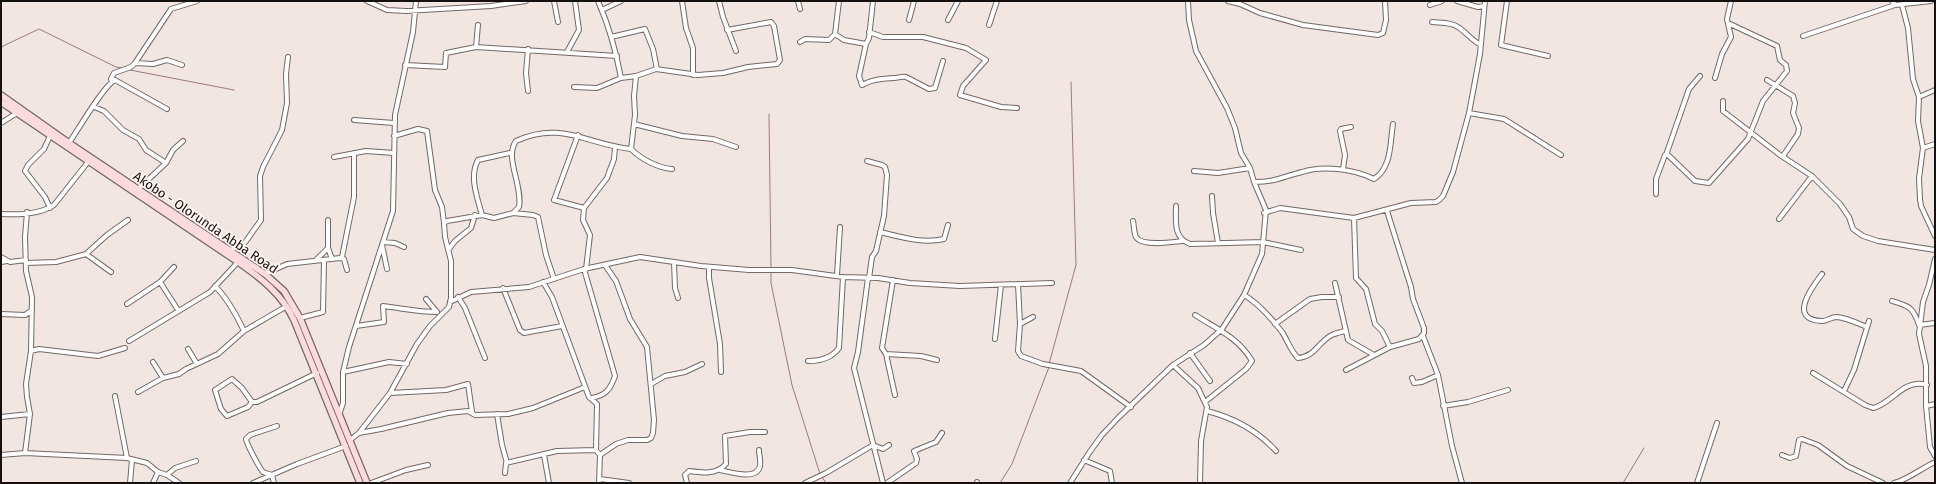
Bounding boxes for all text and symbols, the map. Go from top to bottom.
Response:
street label: Akobo - Olorunda Abba Road [131,168,281,276]

